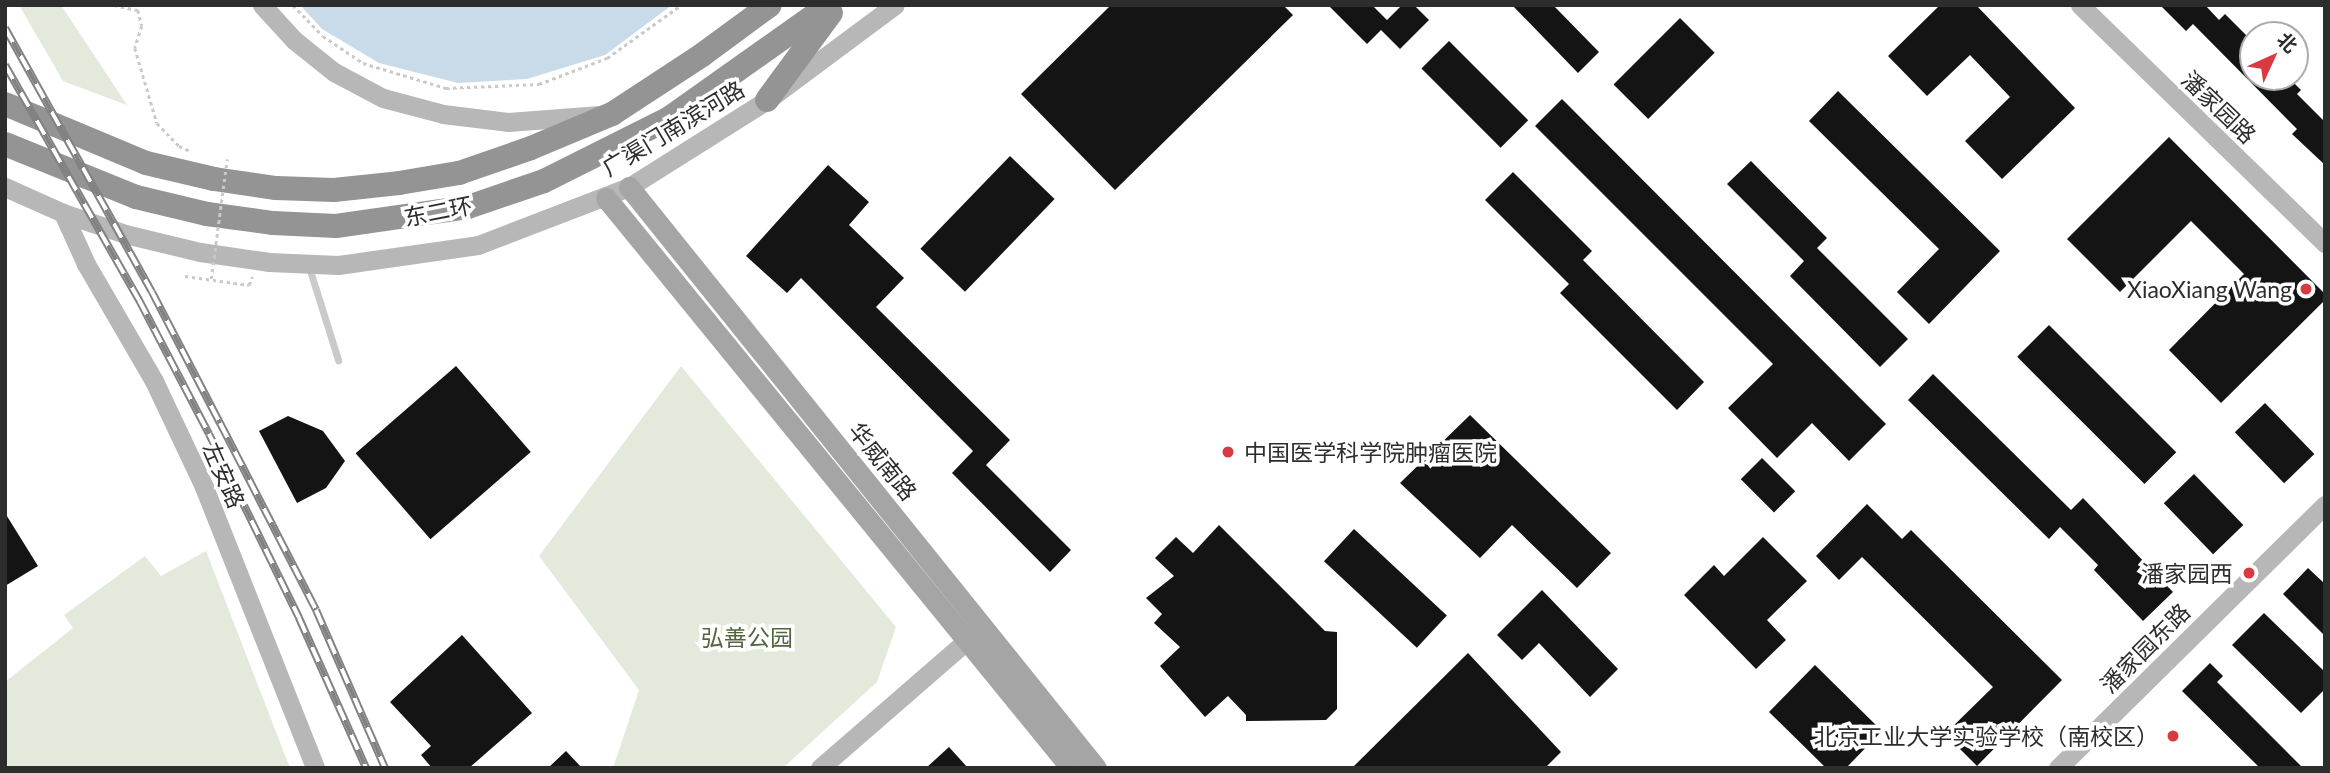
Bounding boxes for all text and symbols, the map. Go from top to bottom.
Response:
north arrow [2239,21,2309,91]
text: 北 [2273,27,2303,57]
street label: 潘家园路 [2176,65,2262,149]
street label: 广渠门南滨河路 [597,75,749,181]
street label: 东二环 [402,191,474,231]
place label: XiaoXiang Wang [2127,275,2292,303]
marker: XiaoXiang Wang [2298,281,2314,297]
street label: 华威南路 [843,417,923,505]
street label: 左安路 [197,438,251,512]
place label: 中国医学科学院肿瘤医院 [1244,438,1497,466]
marker: 中国医学科学院肿瘤医院 [1218,442,1238,462]
place label: 潘家园西 [2141,559,2233,587]
marker: 潘家园西 [2239,563,2259,583]
street label: 潘家园东路 [2095,598,2195,698]
park label: 弘善公园 [701,623,793,651]
place label: 北京工业大学实验学校（南校区） [1814,722,2159,750]
marker: 北京工业大学实验学校（南校区） [2165,728,2181,744]

